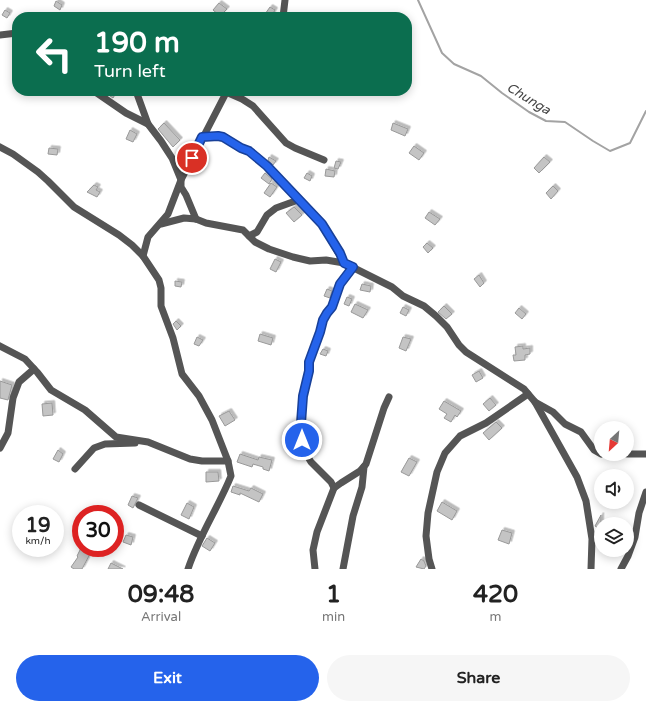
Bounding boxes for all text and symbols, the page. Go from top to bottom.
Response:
text: 190 m [94,26,180,60]
icon: left [28,28,80,80]
text: Turn left [94,60,166,82]
water label: Chunga [504,80,554,118]
pin [175,141,209,175]
icon: arrive [181,147,203,169]
position arrow [281,419,323,461]
north arrow [594,421,634,461]
map controls [594,421,634,557]
button: sound [594,469,634,509]
speed limit sign: 30 [72,505,124,557]
text: 19 [25,514,51,538]
button: layers [594,517,634,557]
text: km/h [25,535,51,547]
text: 09:48 [128,580,194,609]
text: 1 [326,580,341,609]
text: 420 [473,580,518,609]
text: Arrival [141,609,181,625]
text: min [322,609,345,625]
text: m [490,609,502,625]
button: Exit [16,655,319,701]
button: Share [327,655,630,701]

